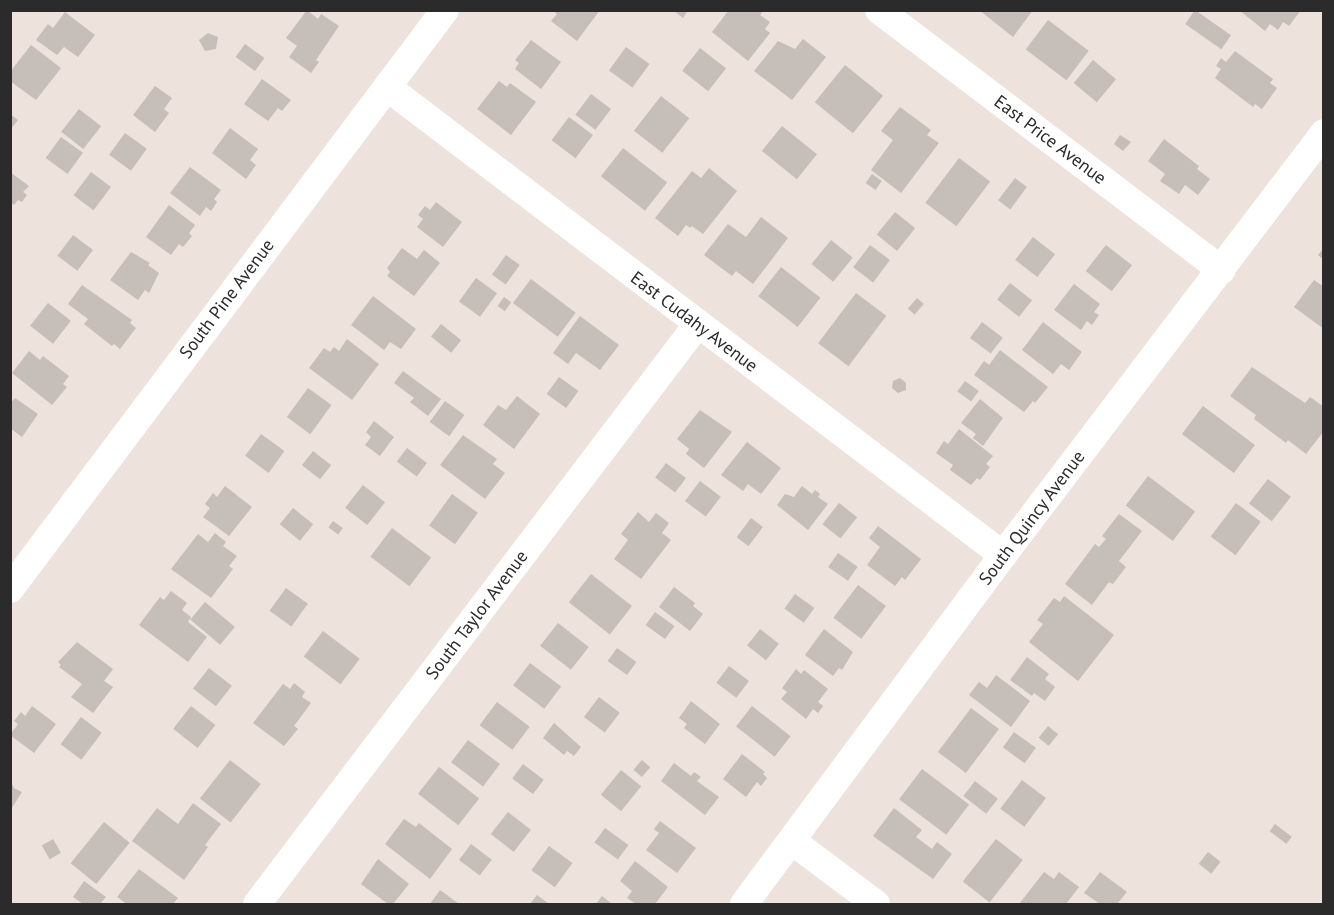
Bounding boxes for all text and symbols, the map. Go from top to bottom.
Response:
street label: East Price Avenue [989,91,1111,189]
street label: South Pine Avenue [175,235,279,363]
street label: East Cudahy Avenue [626,267,762,377]
street label: South Quincy Avenue [974,446,1090,590]
street label: South Taylor Avenue [421,546,533,684]

